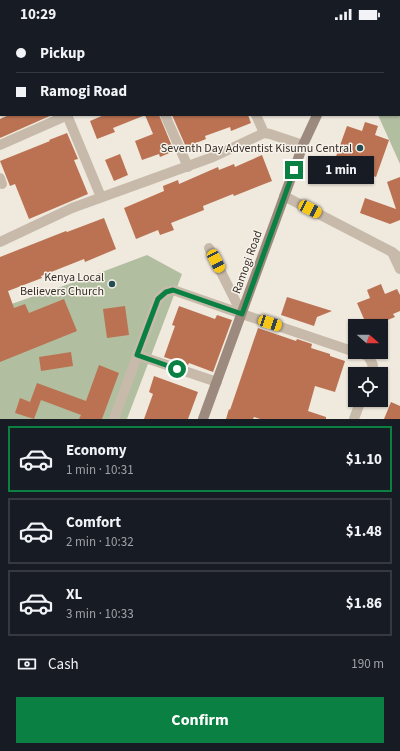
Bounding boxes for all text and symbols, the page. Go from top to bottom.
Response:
text: 10:29 [20,4,56,25]
text: Pickup [40,43,85,64]
text: Ramogi Road [40,81,127,102]
place label: Seventh Day Adventist Kisumu Central [161,140,352,157]
marker: Seventh Day Adventist Kisumu Central [355,143,365,153]
callout: 1 min [308,156,374,184]
route end [285,161,303,179]
text: 1 min [325,161,357,179]
car [297,198,323,220]
street label: Ramogi Road [228,228,267,296]
car [205,248,227,274]
place label: Kenya Local Believers Church [20,269,104,300]
marker: Kenya Local Believers Church [107,279,117,289]
car [257,314,283,332]
north arrow [348,319,388,359]
map controls [348,319,388,407]
route start [168,360,186,378]
button: locate [348,367,388,407]
text: Economy [66,440,127,461]
icon: car [18,441,54,477]
text: $1.10 [346,449,382,470]
text: 1 min · 10:31 [66,461,134,479]
text: Comfort [66,512,121,533]
icon: car [18,513,54,549]
text: $1.48 [346,521,382,542]
text: 2 min · 10:32 [66,533,134,551]
text: XL [66,584,82,605]
icon: car [18,585,54,621]
text: $1.86 [346,593,382,614]
text: 3 min · 10:33 [66,605,134,623]
icon: cash [16,653,38,675]
text: Cash [48,654,79,675]
text: 190 m [351,655,384,673]
button: Confirm [16,697,384,743]

